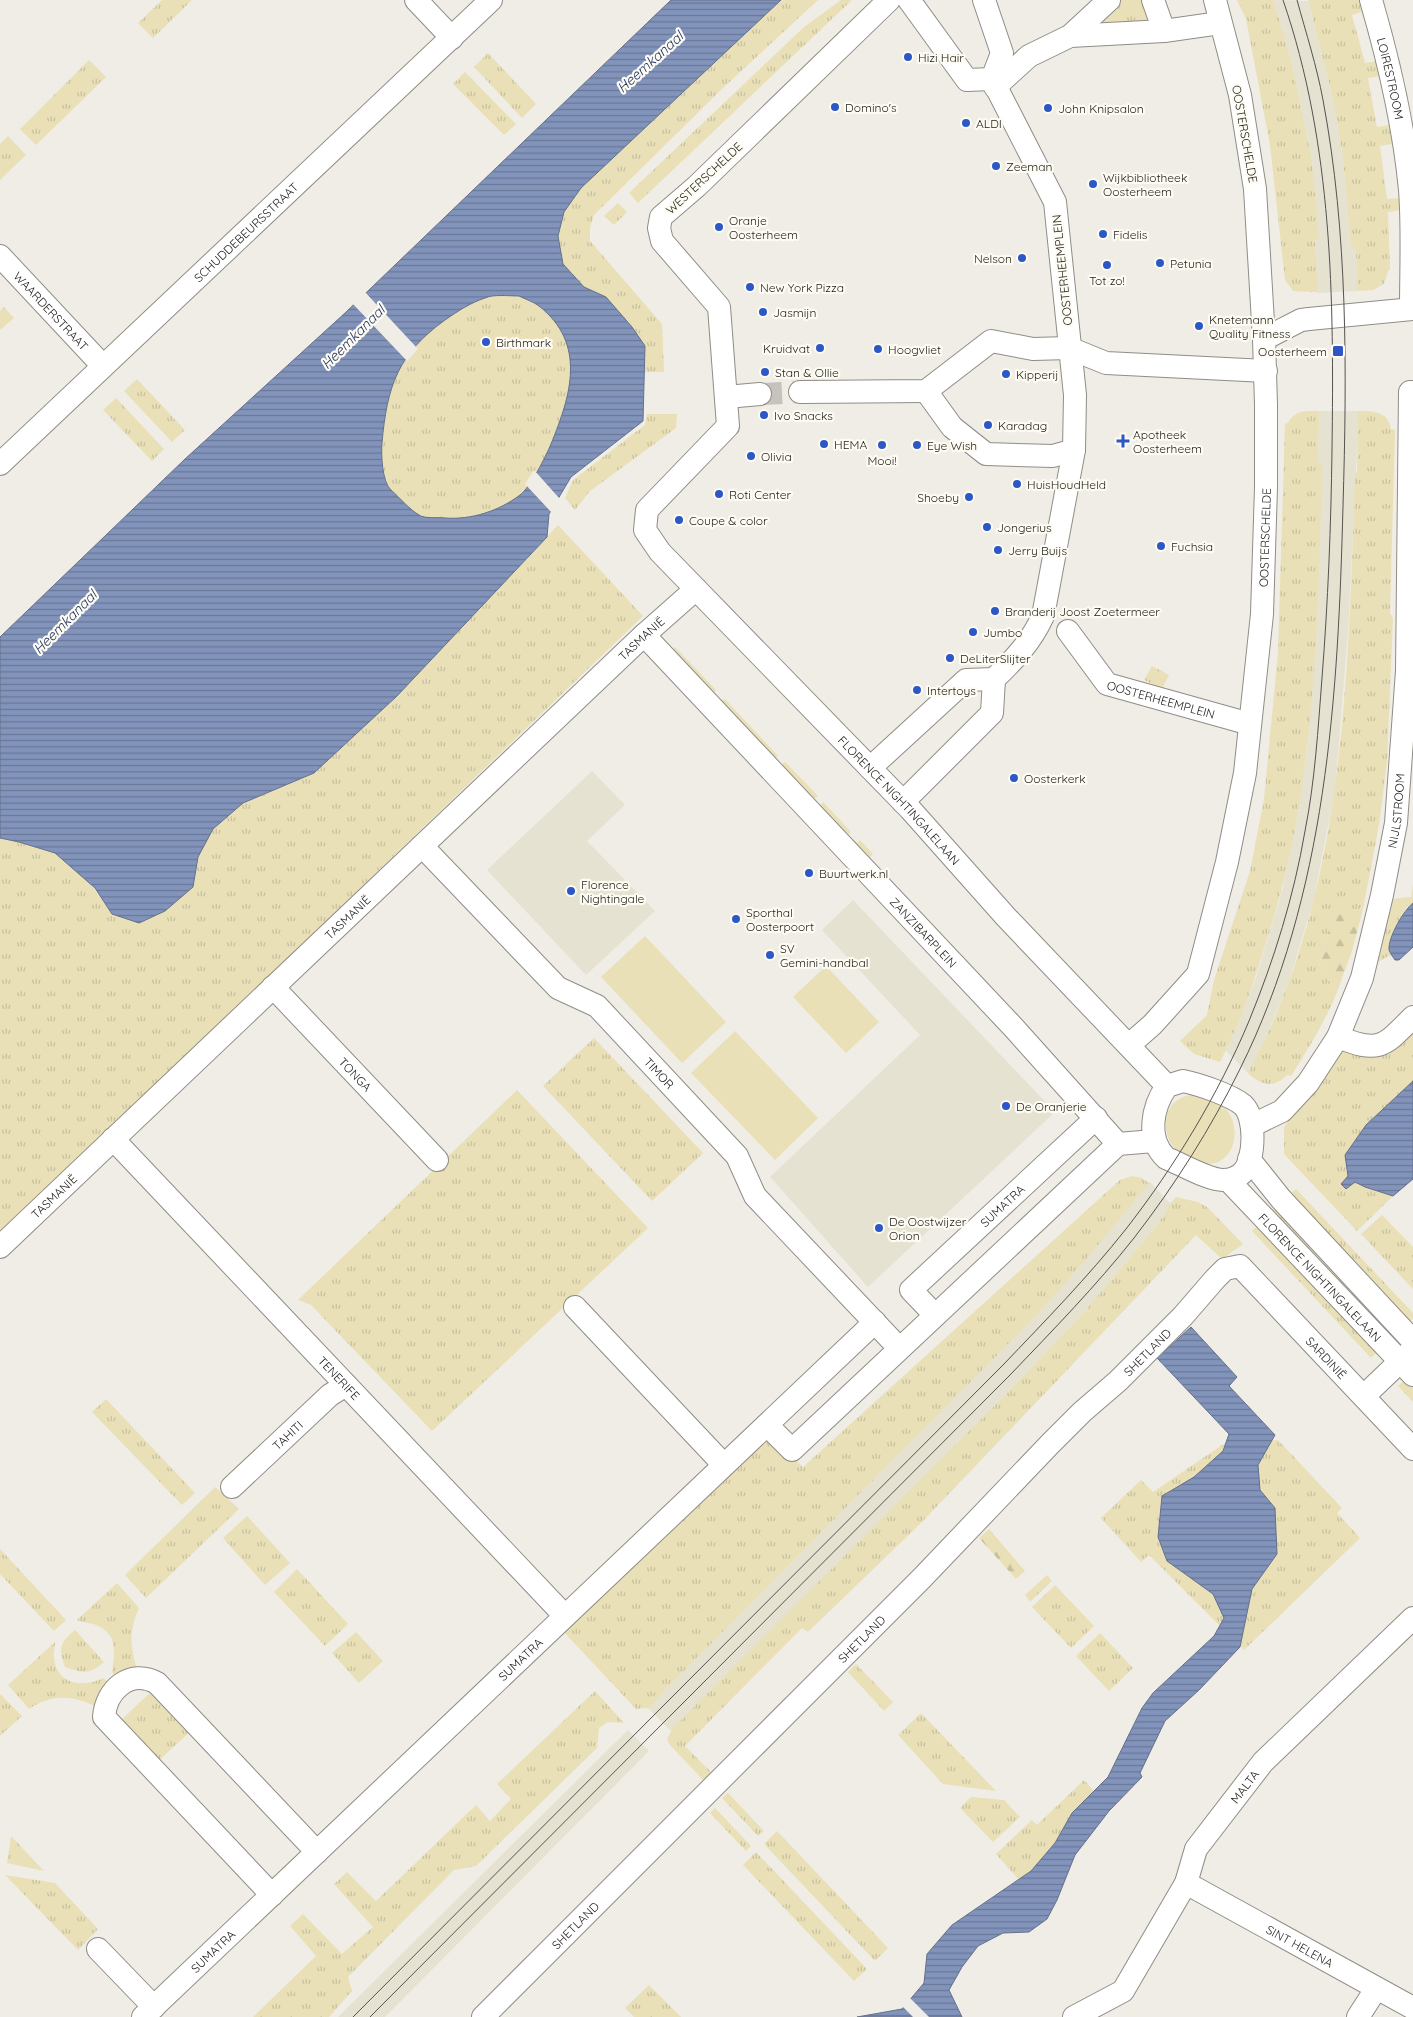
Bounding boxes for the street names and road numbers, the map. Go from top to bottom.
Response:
street label: LOIRESTROOM [1374,36,1407,121]
street label: OOSTERSCHELDE [1229,84,1261,184]
street label: WESTERSCHELDE [663,139,745,217]
street label: SCHUDDEBEURSSTRAAT [190,179,301,285]
street label: OOSTERHEEMPLEIN [1049,214,1075,326]
street label: WAARDERSTRAAT [11,268,92,353]
street label: OOSTERSCHELDE [1255,488,1273,587]
street label: TASMANIË [615,613,667,663]
street label: OOSTERHEEMPLEIN [1105,677,1217,721]
street label: FLORENCE NIGHTINGALELAAN [835,732,963,868]
street label: NIJLSTROOM [1384,773,1407,849]
street label: TASMANIË [321,892,373,942]
street label: ZANZIBARPLEIN [887,894,960,970]
street label: TONGA [336,1054,375,1094]
street label: TIMOR [641,1054,678,1092]
street label: TASMANIË [28,1171,80,1221]
street label: SUMATRA [977,1181,1028,1230]
street label: FLORENCE NIGHTINGALELAAN [1256,1210,1385,1345]
street label: SHETLAND [1120,1325,1174,1379]
street label: SARDINIË [1303,1333,1350,1382]
street label: TENERIFE [315,1353,364,1403]
street label: TAHITI [269,1417,306,1453]
street label: SHETLAND [834,1612,888,1666]
street label: SUMATRA [495,1634,546,1683]
street label: MALTA [1227,1767,1262,1806]
street label: SHETLAND [548,1898,602,1952]
street label: SINT HELENA [1264,1921,1336,1970]
street label: SUMATRA [187,1926,238,1975]

